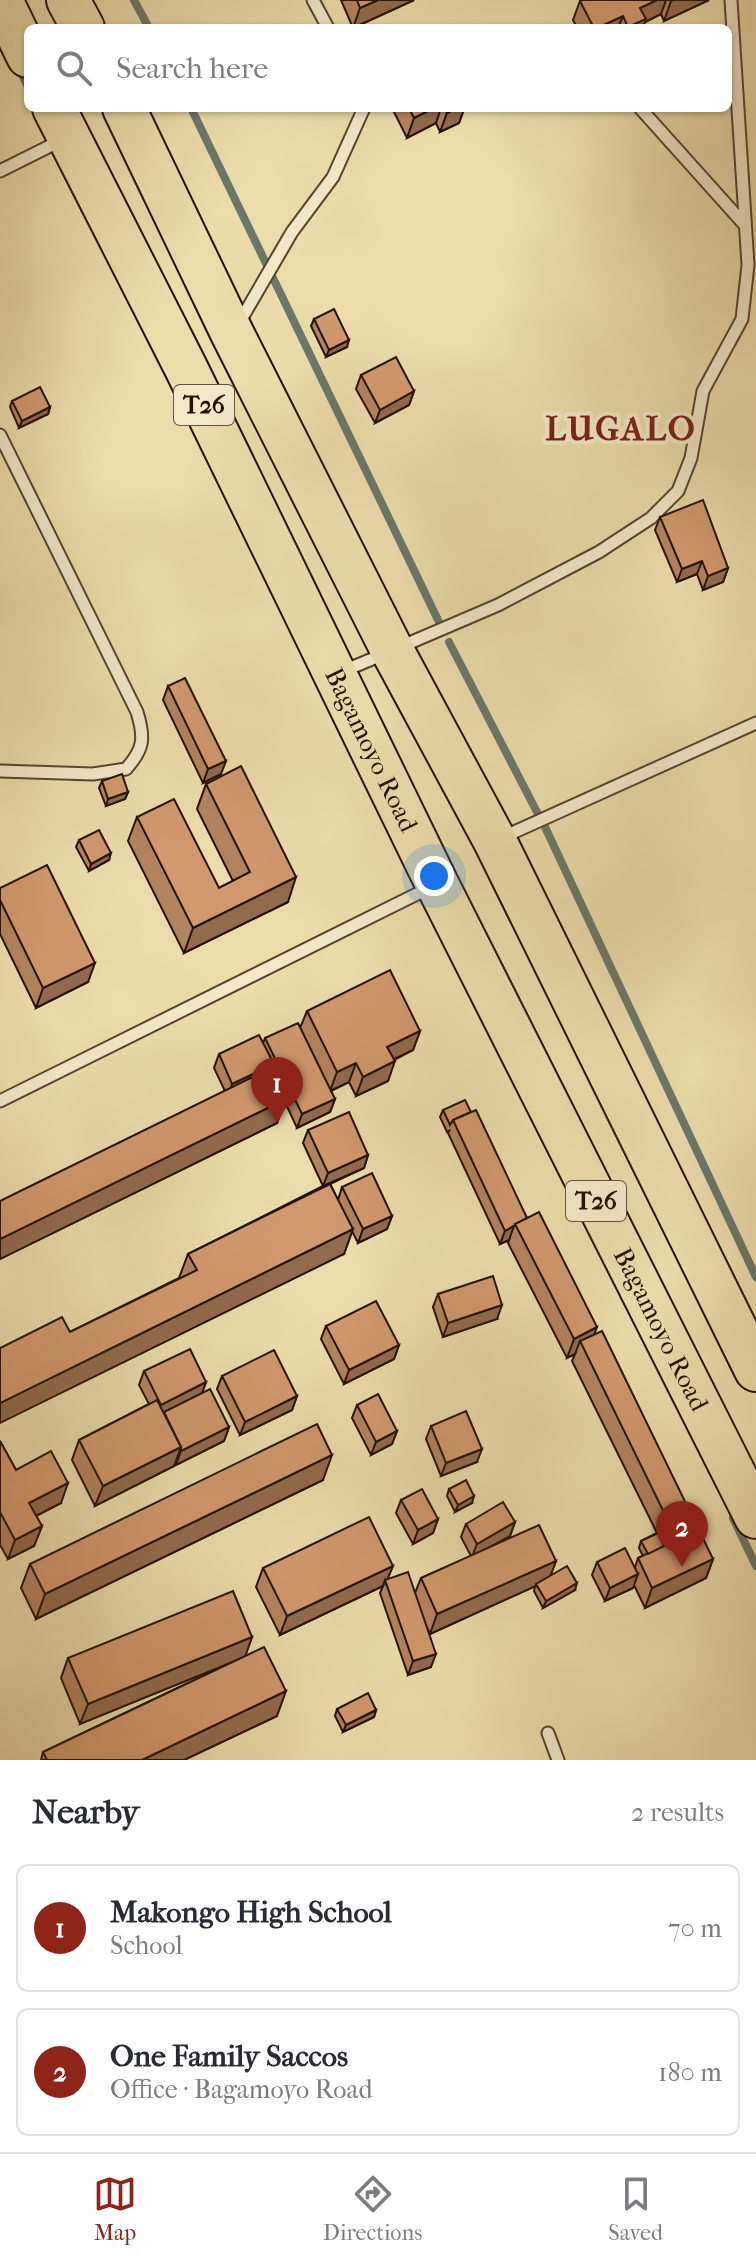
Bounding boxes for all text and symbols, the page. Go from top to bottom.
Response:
search box [24,24,732,112]
icon: search [52,46,96,90]
text: Search here [116,51,268,86]
road number: T26 [174,385,234,425]
district label: LUGALO [545,409,697,449]
street label: Bagamoyo Road [319,662,425,838]
your location [414,856,454,896]
pin: 1 [251,1057,303,1123]
road number: T26 [566,1181,626,1221]
street label: Bagamoyo Road [607,1242,716,1417]
pin: 2 [656,1501,708,1567]
text: Nearby [32,1792,139,1832]
text: 2 results [631,1797,724,1828]
text: Makongo High School [110,1895,392,1930]
text: 1 [55,1913,65,1944]
text: 70 m [668,1913,722,1944]
text: School [110,1930,183,1961]
text: One Family Saccos [110,2039,348,2074]
text: 2 [53,2057,67,2088]
text: 180 m [658,2057,722,2088]
text: Office · Bagamoyo Road [110,2074,373,2105]
tab: Map [93,2172,137,2246]
tab: Directions [323,2172,422,2246]
tab: Saved [608,2172,663,2246]

